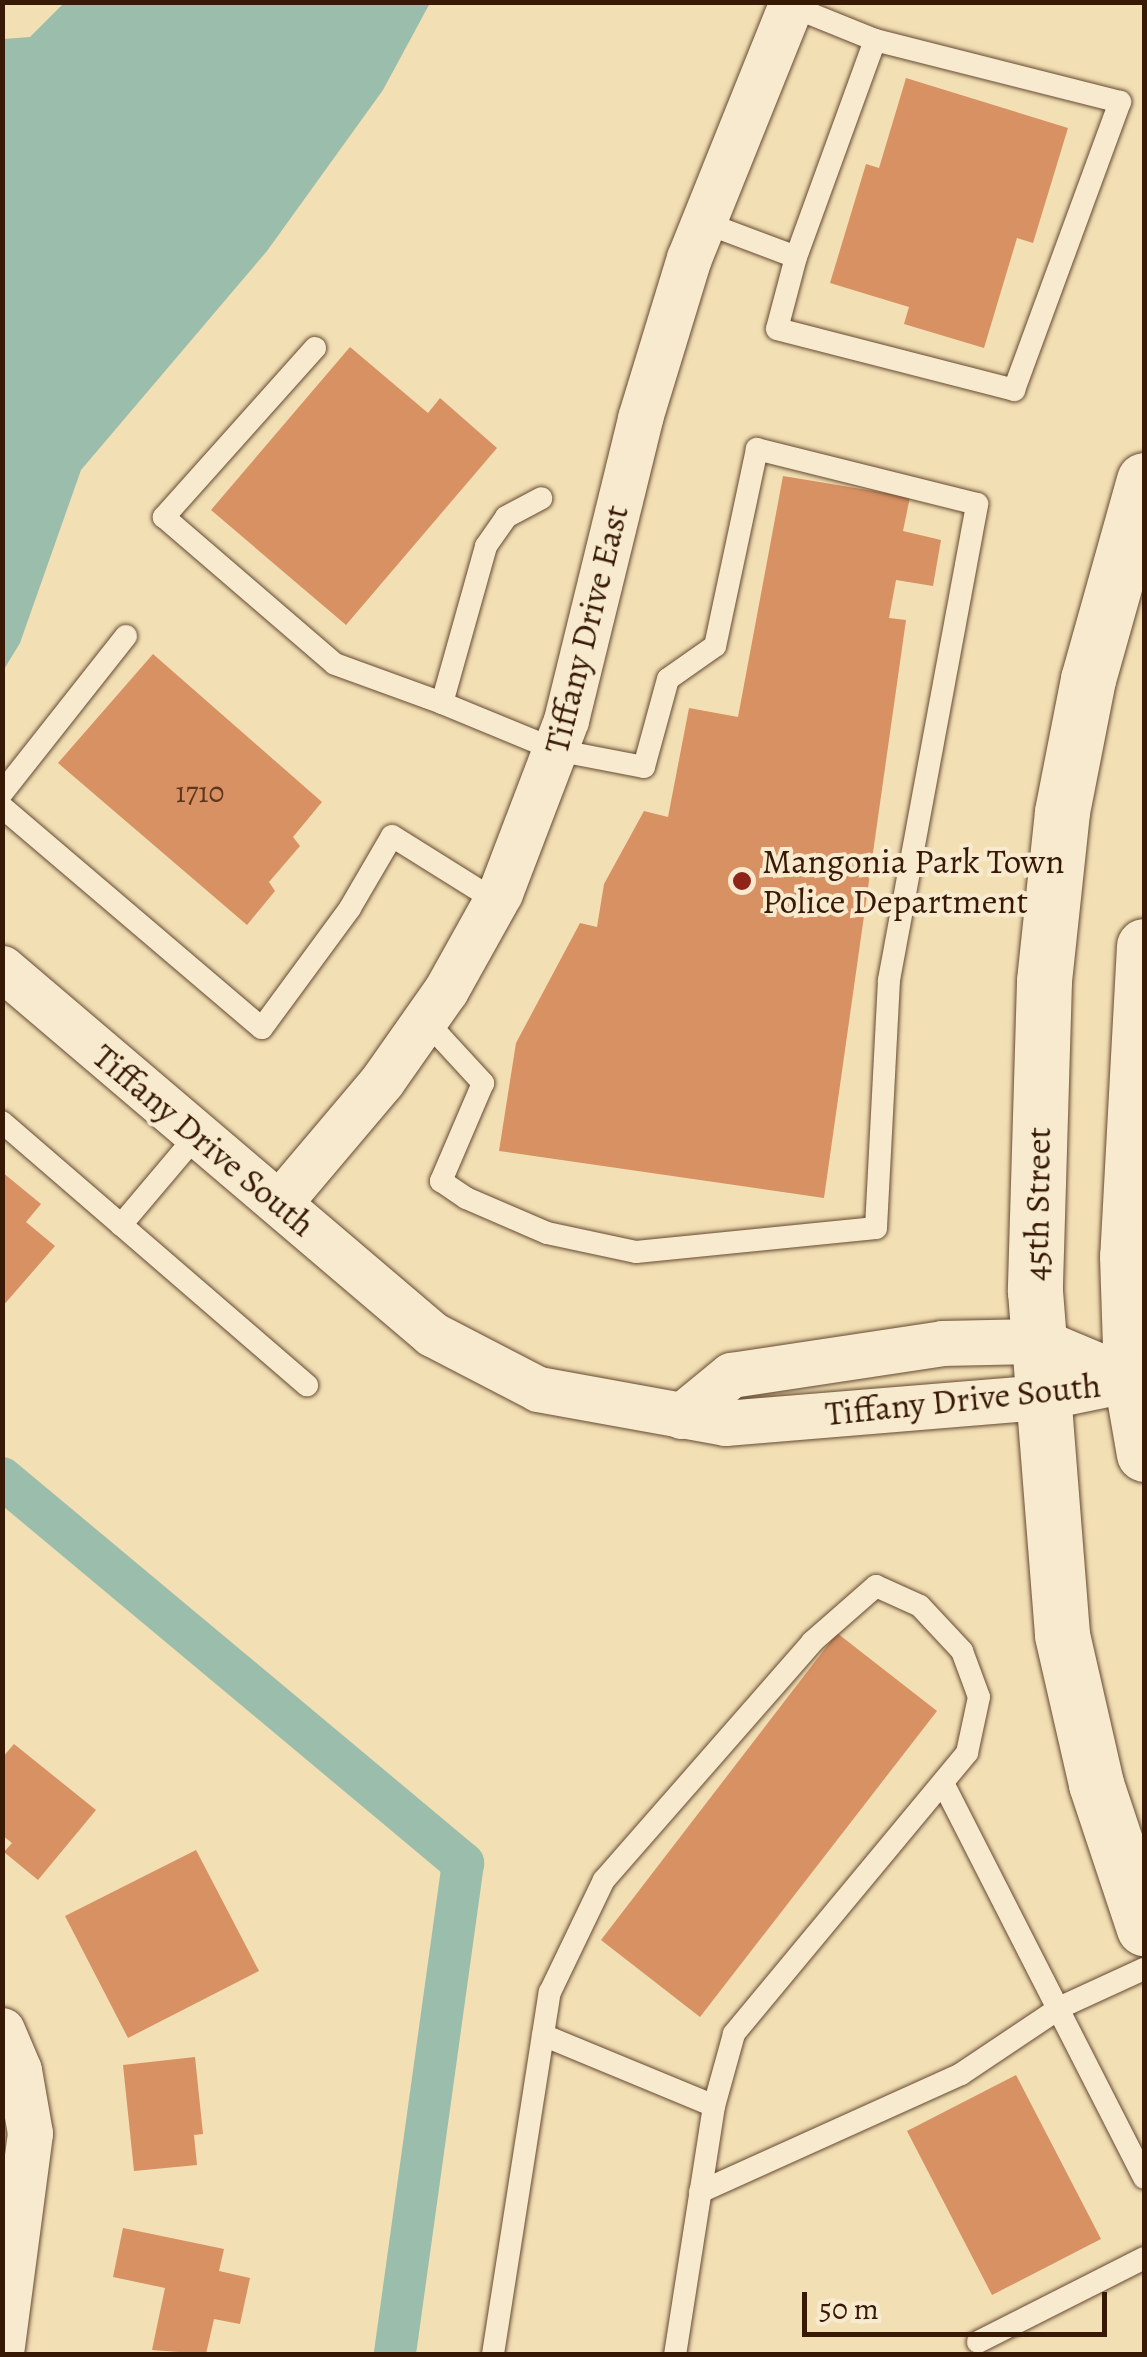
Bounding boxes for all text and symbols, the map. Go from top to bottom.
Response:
street label: Tiffany Drive East [535,500,637,758]
house number: 1710 [175,774,225,810]
place label: Mangonia Park Town Police Department [762,840,1064,922]
marker: Mangonia Park Town Police Department [731,870,753,892]
street label: Tiffany Drive South [84,1035,324,1245]
street label: 45th Street [1015,1127,1059,1281]
street label: Tiffany Drive South [823,1364,1103,1434]
scale bar [807,2272,1112,2334]
text: 50 m [819,2289,879,2329]

